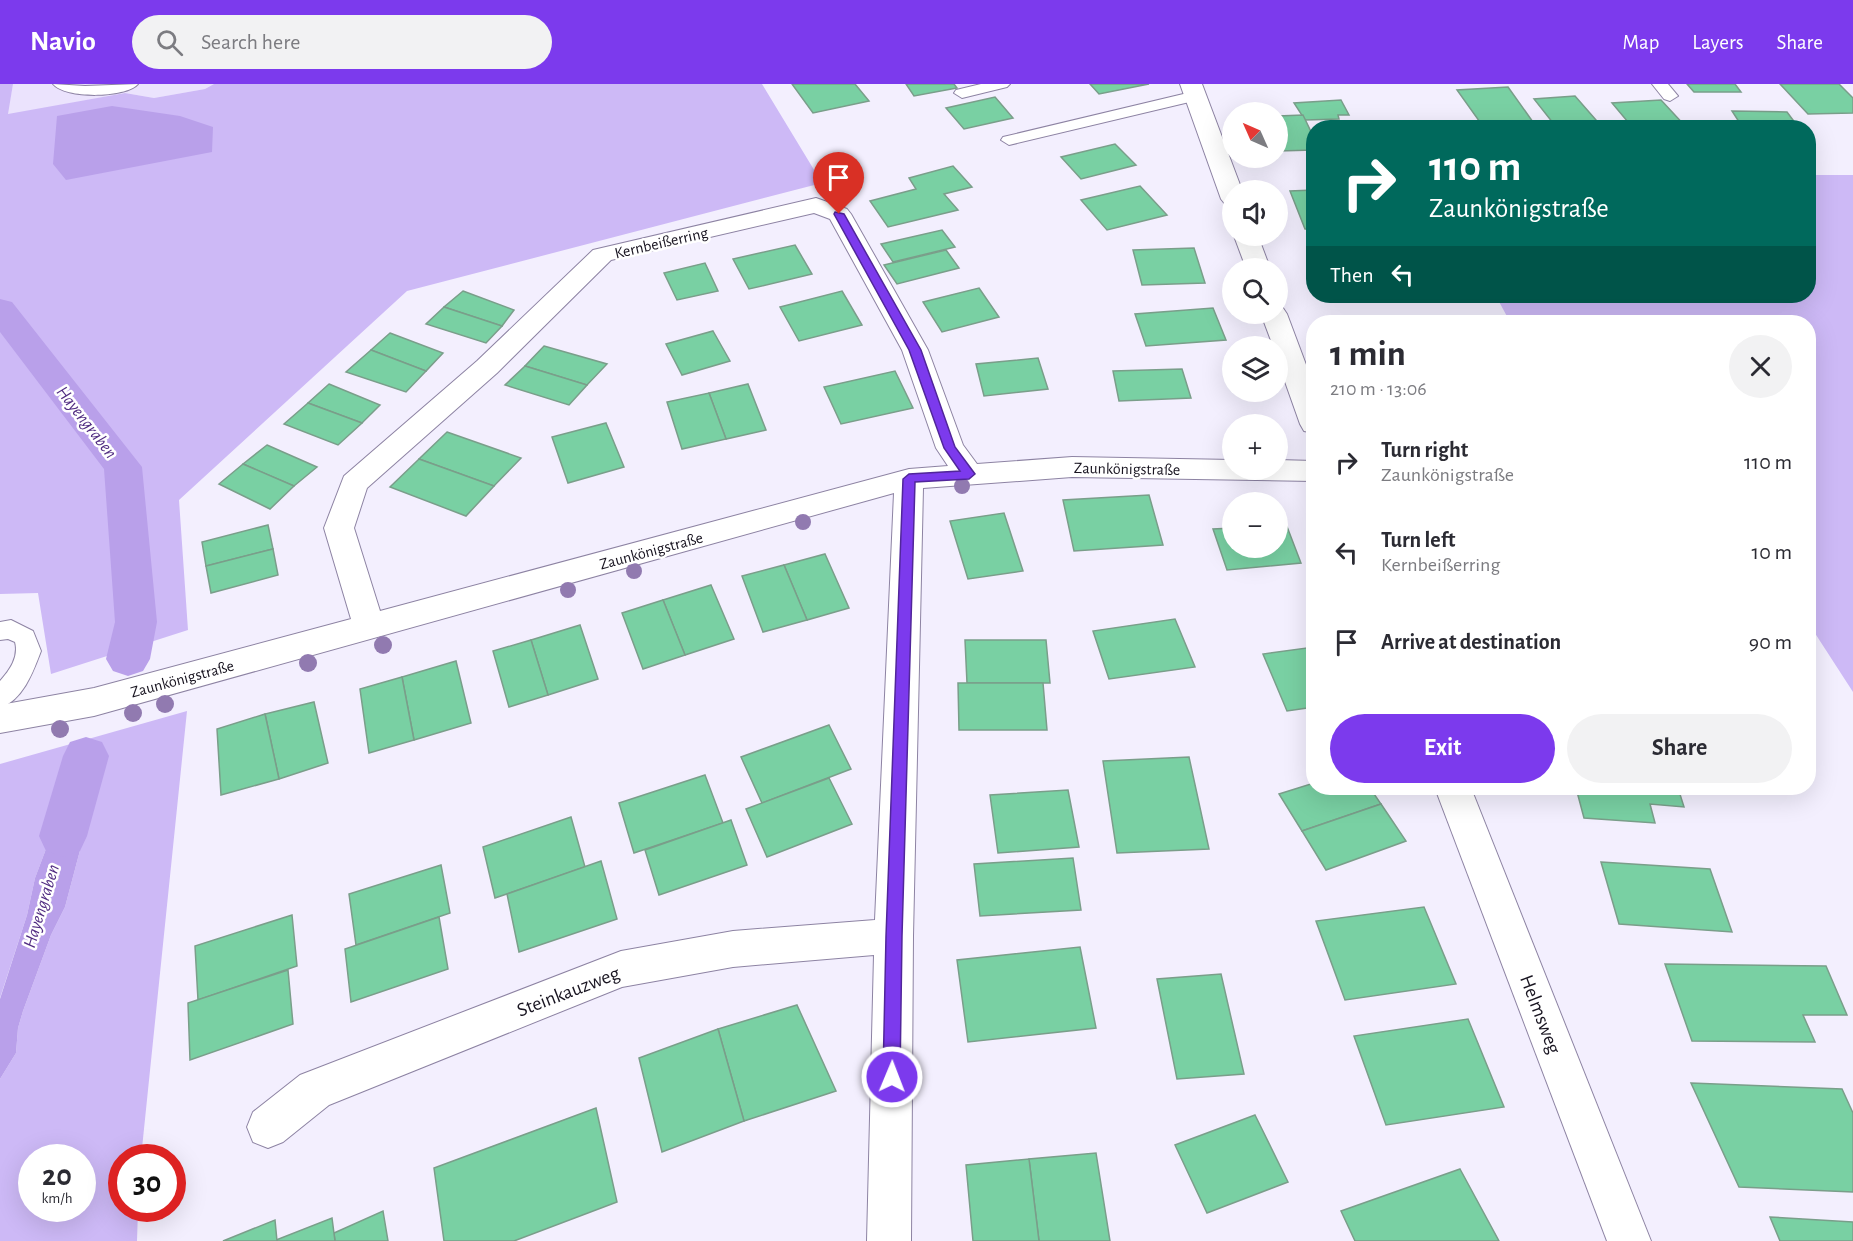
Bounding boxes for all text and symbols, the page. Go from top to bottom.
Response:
search box [132,15,552,69]
icon: search [153,26,186,59]
text: Navio [30,28,96,56]
text: Search here [201,31,300,53]
text: Map [1623,32,1659,53]
text: Layers [1692,32,1743,53]
text: Share [1776,32,1823,53]
north arrow [1222,102,1288,168]
map controls [1222,102,1288,558]
icon: right [1330,144,1408,222]
text: 110 m [1429,146,1521,188]
pin [813,152,864,214]
icon: arrive [822,161,855,194]
button: sound [1222,180,1288,246]
text: Zaunkönigstraße [1429,195,1609,222]
street label: Kernbeißerring [613,224,710,261]
button: search [1222,258,1288,324]
icon: left [1386,258,1419,291]
text: Then [1330,264,1374,286]
button: close [1729,335,1792,398]
button: layers [1222,336,1288,402]
text: 1 min [1330,336,1406,372]
text: 210 m · 13:06 [1330,379,1427,399]
water label: Hayengraben [53,383,120,462]
button: + [1222,414,1288,480]
text: Turn right [1381,439,1468,461]
icon: right [1330,446,1363,479]
text: 110 m [1744,451,1792,473]
street label: Zaunkönigstraße [1074,460,1180,478]
text: Zaunkönigstraße [1381,465,1514,485]
button: − [1222,492,1288,558]
street label: Zaunkönigstraße [598,529,705,572]
text: Turn left [1381,529,1455,551]
icon: left [1330,536,1363,569]
text: 10 m [1752,541,1792,563]
text: Kernbeißerring [1381,555,1500,575]
icon: arrive [1330,626,1363,659]
text: Arrive at destination [1381,631,1561,653]
text: 90 m [1749,631,1792,653]
street label: Zaunkönigstraße [129,657,236,700]
button: Exit [1330,714,1555,783]
button: Share [1567,714,1792,783]
water label: Hayengraben [21,862,63,950]
street label: Steinkauzweg [514,963,623,1021]
street label: Helmsweg [1516,972,1564,1057]
position arrow [860,1045,924,1109]
speed limit sign: 30 [108,1144,186,1222]
text: 20 [42,1161,72,1191]
text: km/h [42,1191,72,1206]

